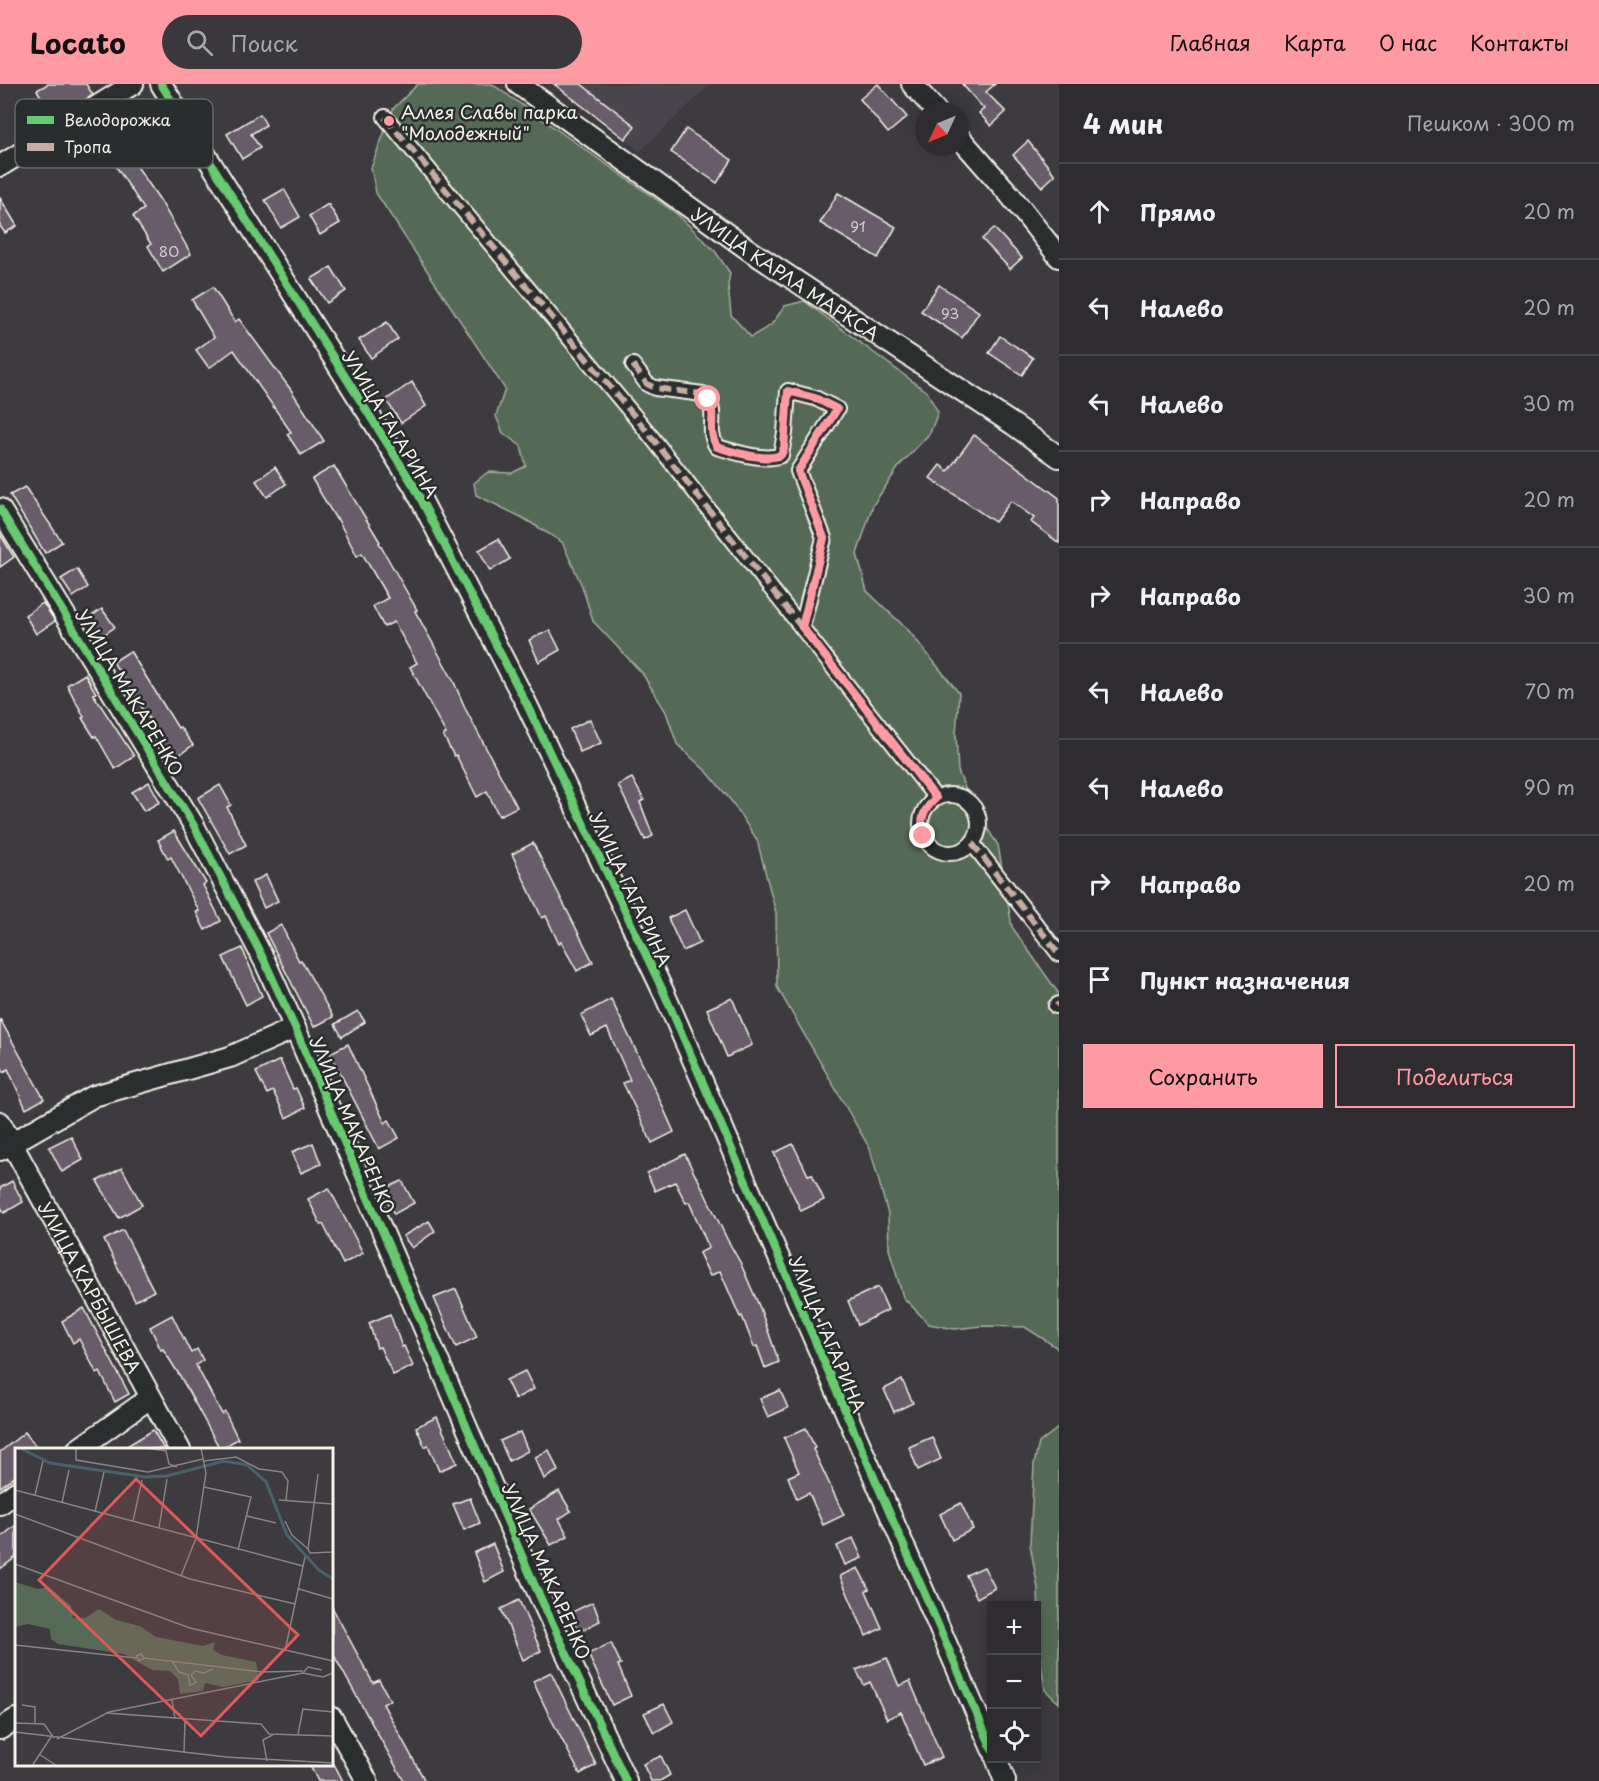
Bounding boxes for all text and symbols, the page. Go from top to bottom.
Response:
search box [162,15,582,69]
text: Locato [30,21,126,64]
icon: search [183,26,216,59]
text: Поиск [231,26,298,59]
text: Главная [1170,26,1251,58]
text: Карта [1284,26,1346,58]
text: О нас [1379,26,1437,58]
text: Контакты [1470,26,1569,58]
place label: Аллея Славы парка "Молодежный" [401,98,578,146]
legend [15,99,213,168]
north arrow [915,102,969,156]
text: 4 мин [1083,104,1164,143]
text: Велодорожка [64,107,171,131]
text: Пешком · 300 m [1407,108,1575,138]
marker: Аллея Славы парка "Молодежный" [382,114,396,128]
text: Тропа [64,134,112,158]
icon: ahead [1083,195,1116,228]
text: Прямо [1140,195,1215,228]
text: 20 m [1523,196,1575,226]
street label: УЛИЦА КАРЛА МАРКСА [687,200,885,346]
house number: 91 [850,214,866,237]
house number: 80 [159,239,179,262]
icon: left [1083,291,1116,324]
text: Налево [1140,291,1223,324]
text: 20 m [1523,292,1575,322]
house number: 93 [941,301,959,324]
street label: УЛИЦА ГАГАРИНА [336,345,446,503]
route start [694,385,720,411]
icon: left [1083,387,1116,420]
text: Налево [1140,387,1223,420]
text: 30 m [1522,388,1575,418]
icon: right [1083,483,1116,516]
text: Направо [1140,483,1241,516]
text: 20 m [1523,484,1575,514]
icon: right [1083,579,1116,612]
text: Направо [1140,579,1241,612]
text: 30 m [1522,580,1575,610]
street label: УЛИЦА МАКАРЕНКО [69,603,191,781]
icon: left [1083,675,1116,708]
text: Налево [1140,675,1223,708]
text: 70 m [1525,676,1575,706]
icon: left [1083,771,1116,804]
text: Налево [1140,771,1223,804]
text: 90 m [1524,772,1575,802]
street label: УЛИЦА ГАГАРИНА [583,807,679,971]
route end [909,822,935,848]
icon: right [1083,867,1116,900]
text: Направо [1140,867,1241,900]
text: 20 m [1523,868,1575,898]
icon: arrive [1083,963,1116,996]
text: Пункт назначения [1140,963,1350,996]
street label: УЛИЦА МАКАРЕНКО [303,1032,403,1218]
button: Сохранить [1083,1044,1323,1108]
button: Поделиться [1335,1044,1575,1108]
street label: УЛИЦА КАРБЫШЕВА [32,1196,149,1378]
street label: УЛИЦА ГАГАРИНА [783,1251,873,1417]
inset map [15,1448,333,1766]
street label: УЛИЦА МАКАРЕНКО [496,1479,598,1663]
map controls [987,1601,1041,1763]
button: + [987,1601,1041,1655]
button: − [987,1655,1041,1709]
button: locate [987,1709,1041,1763]

